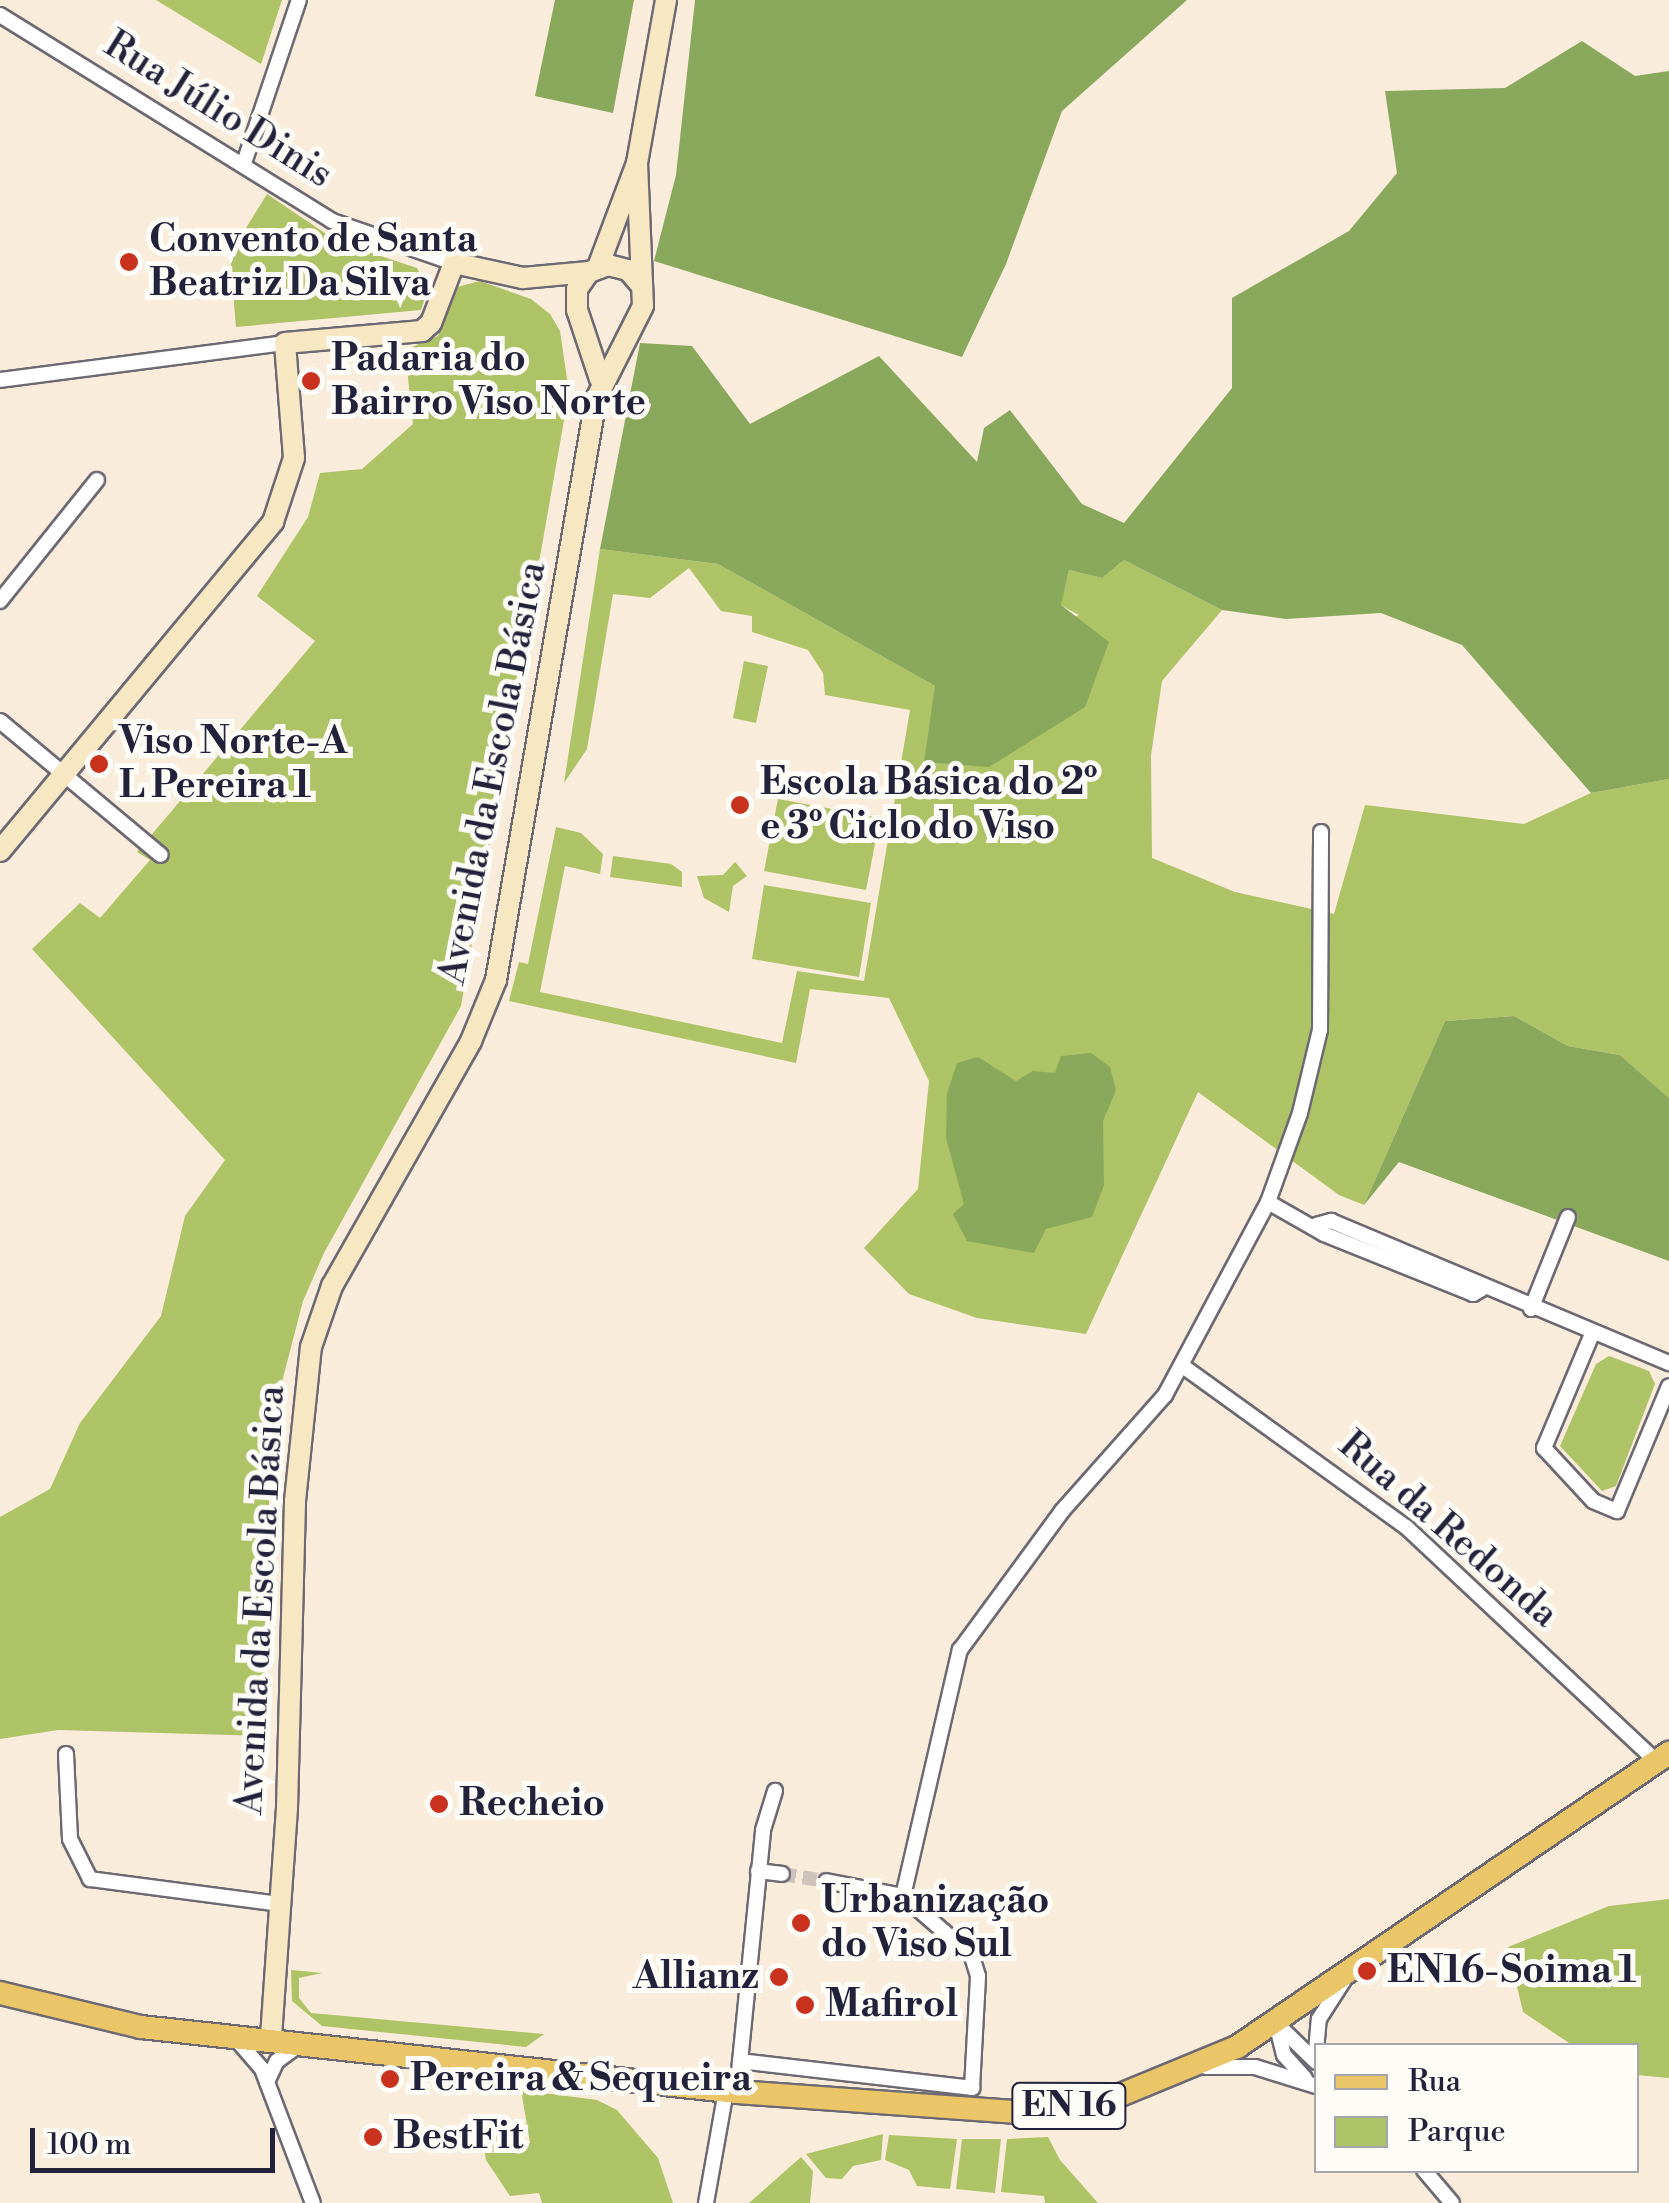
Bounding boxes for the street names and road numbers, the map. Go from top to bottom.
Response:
street label: Rua Júlio Dinis [96,22,340,198]
street label: Avenida da Escola Básica [430,558,556,988]
street label: Avenida da Escola Básica [227,1384,295,1816]
street label: Rua da Redonda [1329,1423,1567,1637]
road number: EN 16 [1009,2076,1129,2136]

